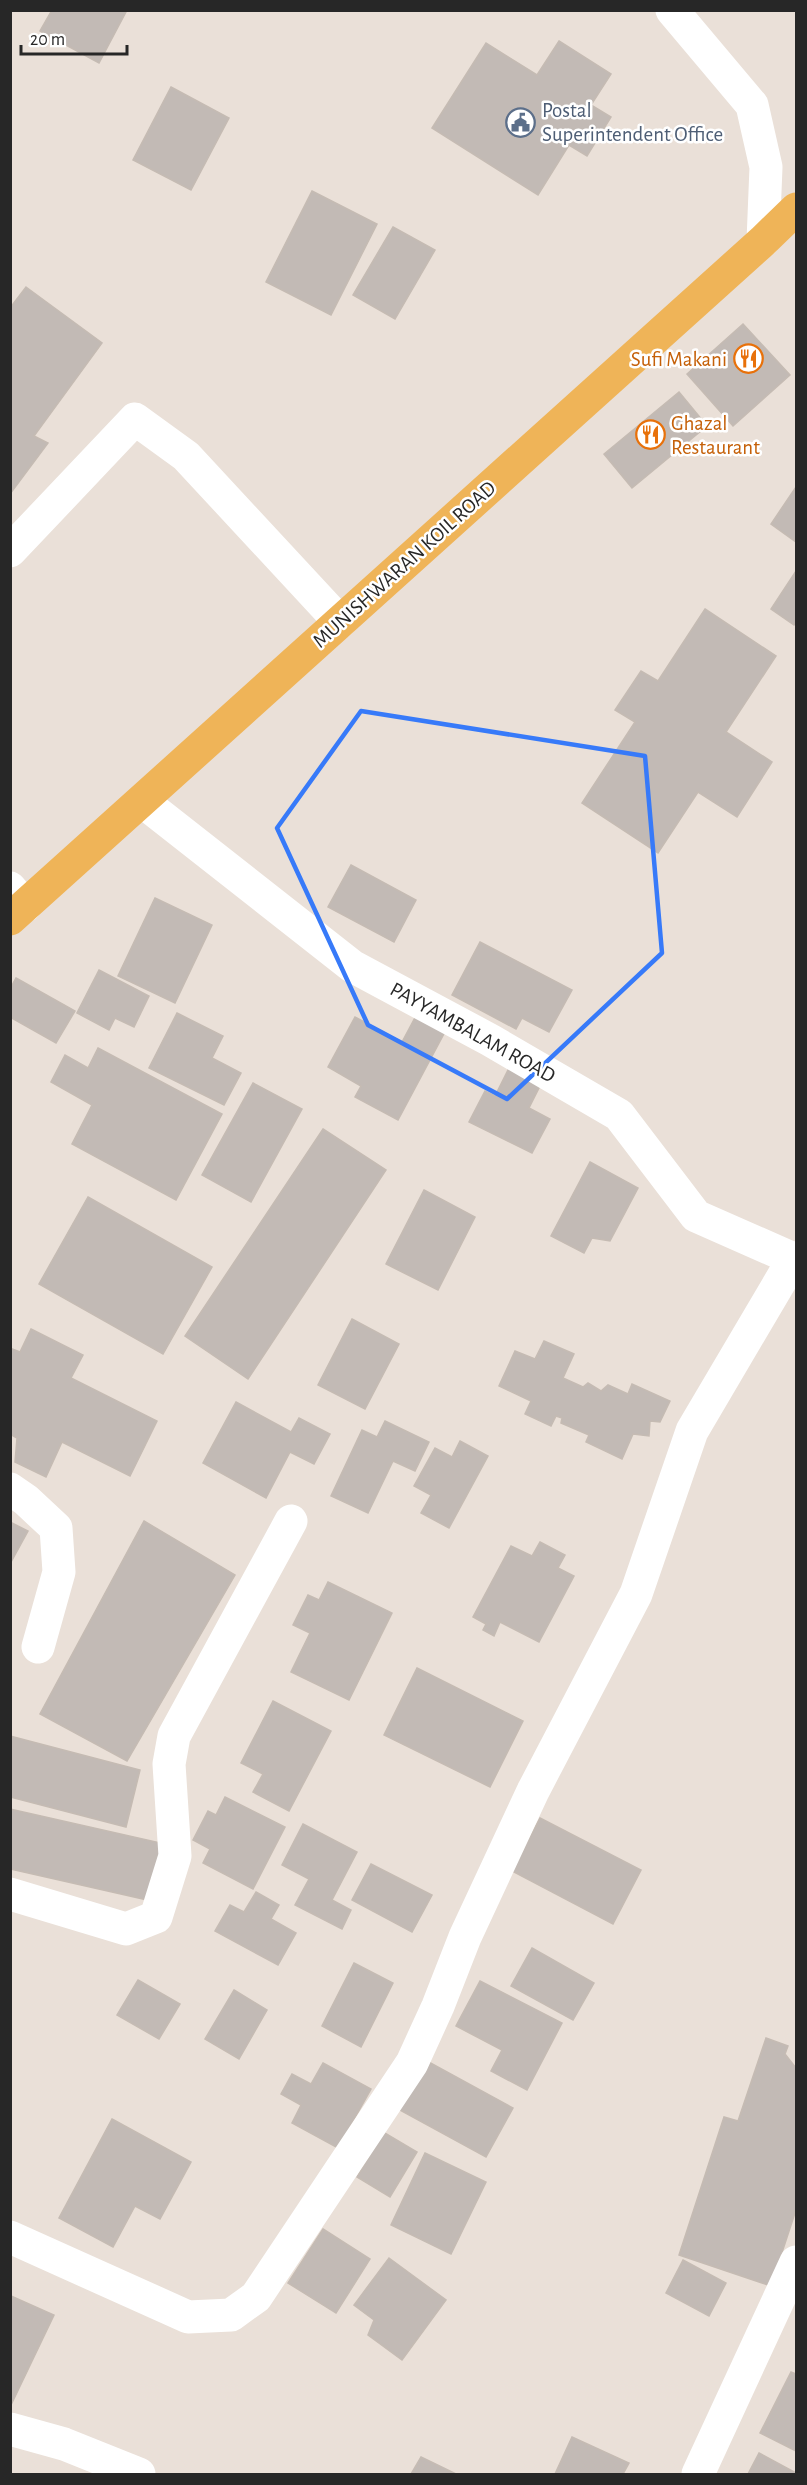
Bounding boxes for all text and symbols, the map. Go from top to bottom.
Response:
scale bar [21,18,128,56]
text: 20 m [30,31,65,49]
place label: Postal Superintendent Office [542,100,723,145]
public building icon: Postal Superintendent Office [505,106,537,138]
restaurant icon: Sufi Makani [732,343,764,375]
place label: Sufi Makani [631,349,727,370]
place label: Ghazal Restaurant [671,413,760,458]
restaurant icon: Ghazal Restaurant [634,419,666,451]
street label: MUNISHWARAN KOIL ROAD [309,477,500,652]
street label: PAYYAMBALAM ROAD [387,978,559,1087]

